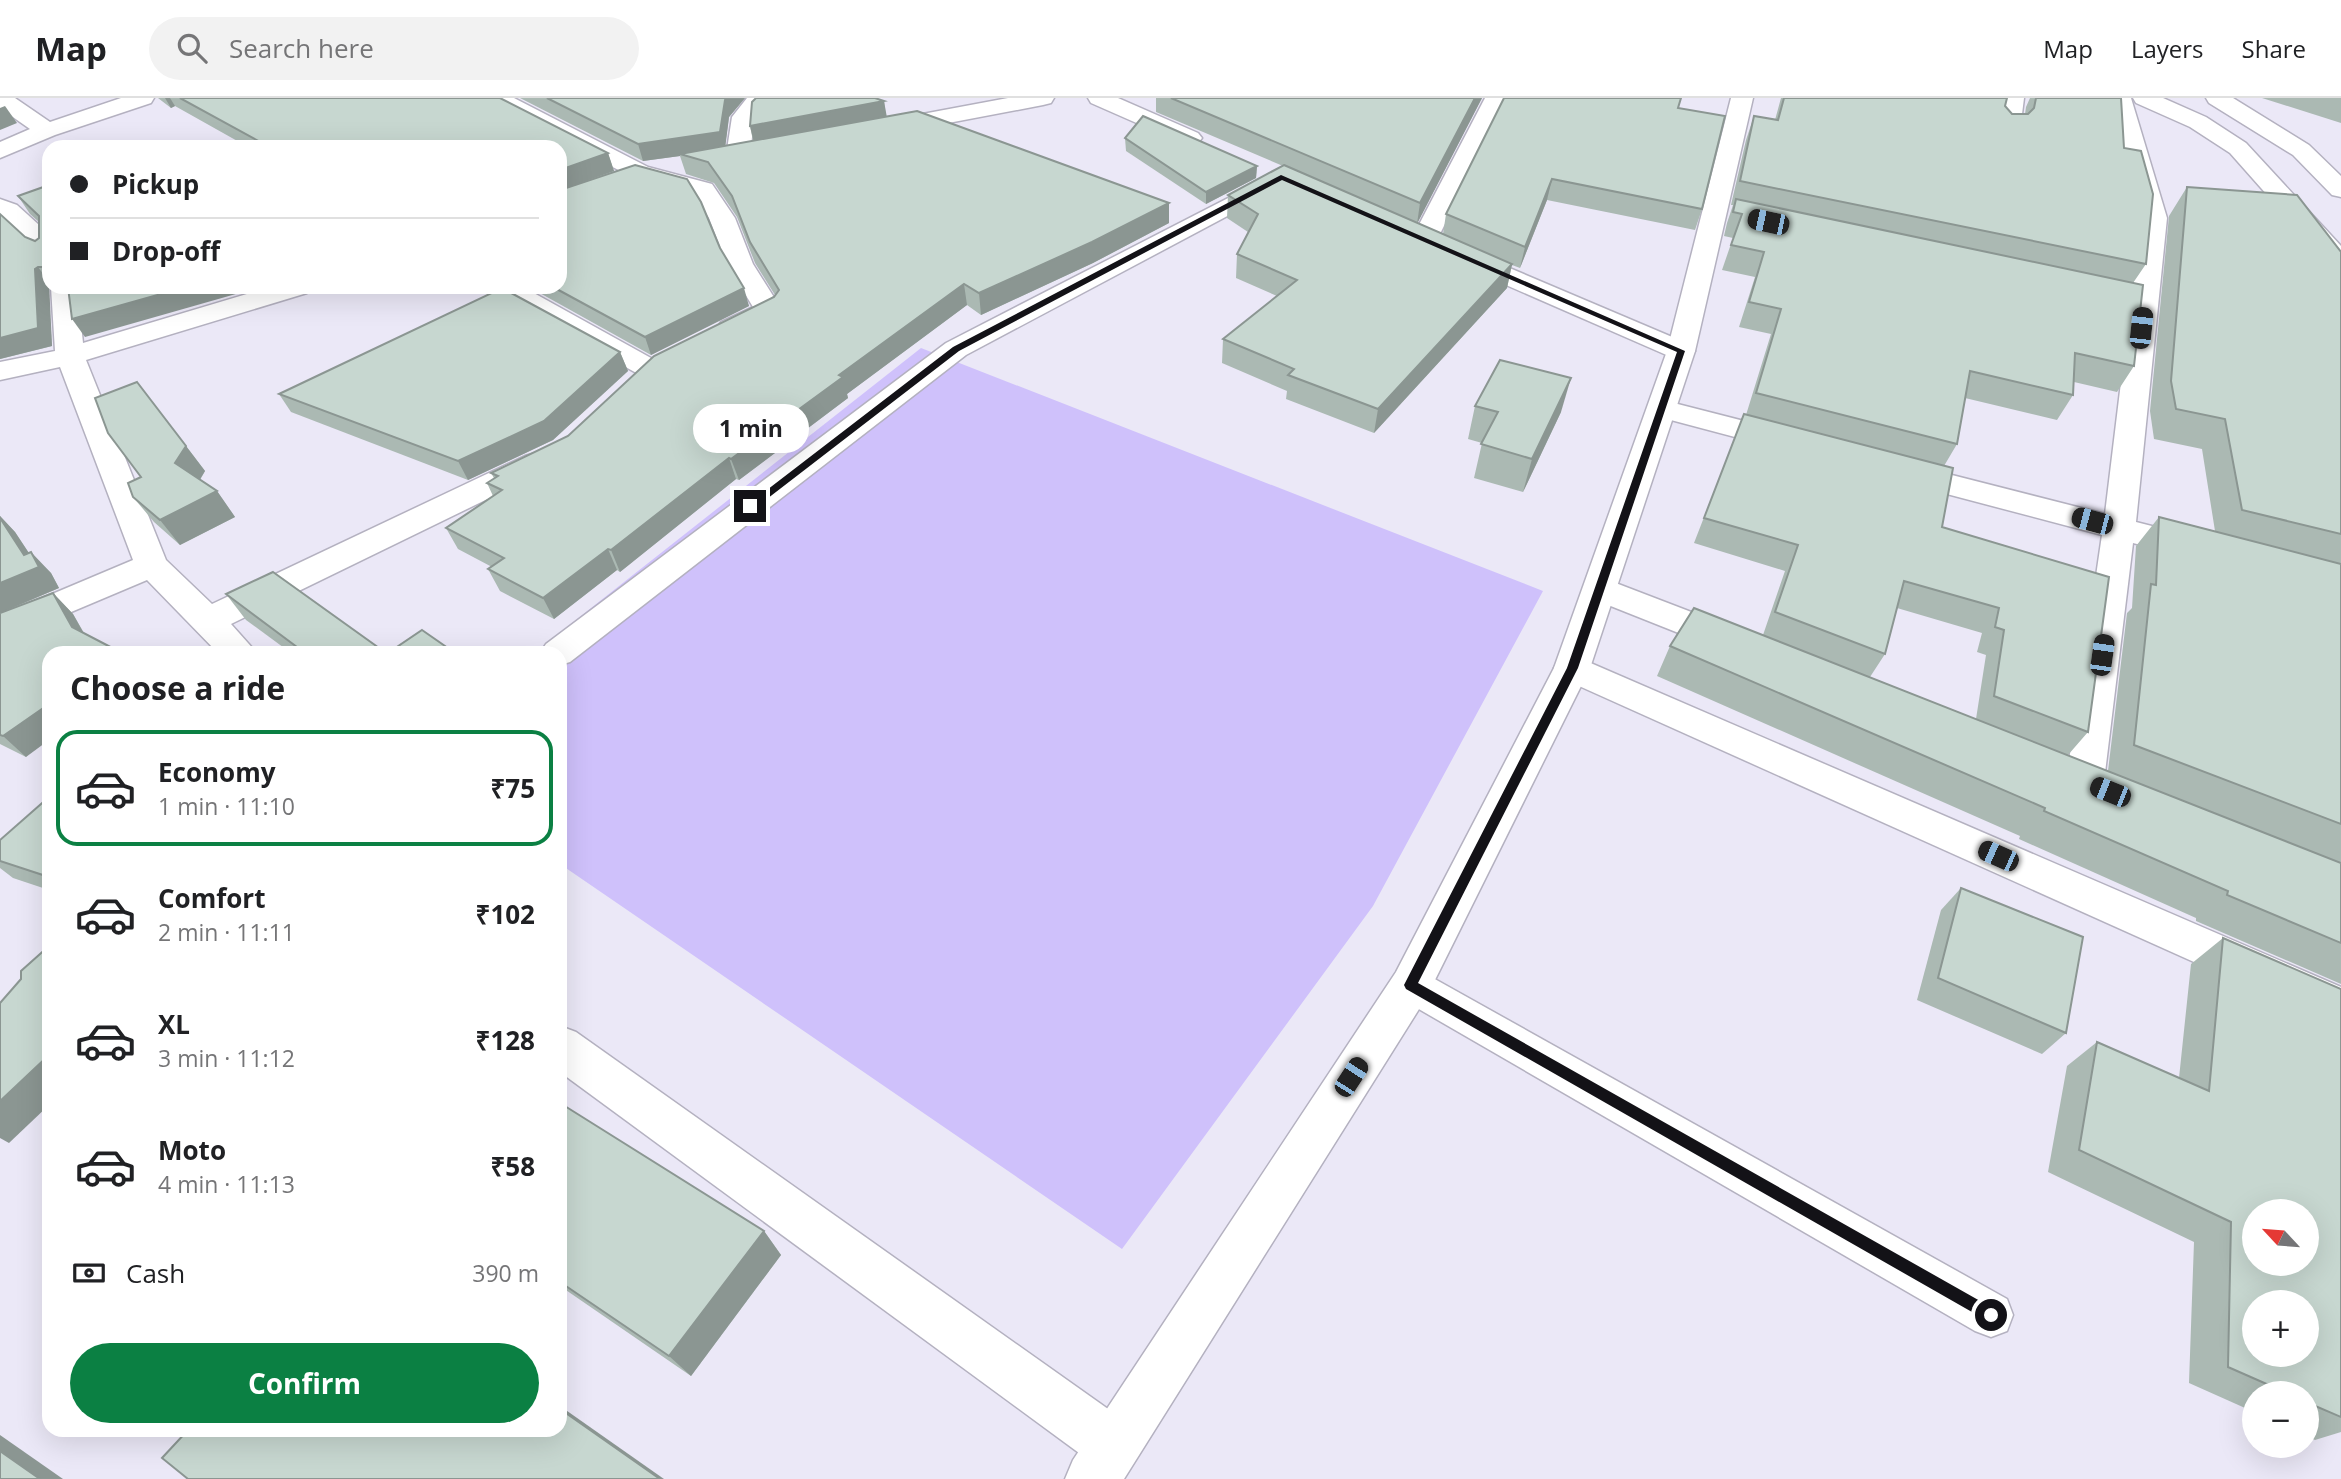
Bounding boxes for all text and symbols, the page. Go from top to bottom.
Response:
search box [149,17,639,80]
text: Map [35,26,107,71]
icon: search [173,29,211,67]
text: Search here [229,30,374,66]
text: Map [2043,32,2093,65]
text: Layers [2131,32,2204,65]
text: Share [2242,32,2306,65]
text: Pickup [112,166,199,202]
car [1746,207,1791,237]
text: Drop-off [112,233,220,269]
car [2129,306,2154,350]
callout: 1 min [692,404,808,454]
text: 1 min [719,412,783,444]
route end [734,490,766,522]
car [2069,505,2116,537]
car [2089,633,2116,677]
text: Choose a ride [70,666,285,709]
text: Economy [158,754,276,790]
icon: car [74,757,137,820]
text: ₹75 [490,770,535,806]
car [2087,774,2134,810]
text: 1 min · 11:10 [158,790,295,822]
car [1975,838,2022,874]
text: Comfort [158,880,265,916]
icon: car [74,883,137,946]
text: ₹102 [476,896,535,932]
text: 2 min · 11:11 [158,916,295,948]
text: XL [158,1006,190,1042]
icon: car [74,1009,137,1072]
text: ₹128 [476,1022,535,1058]
text: 3 min · 11:12 [158,1042,295,1074]
car [1331,1054,1372,1100]
text: Moto [158,1132,226,1168]
icon: car [74,1135,137,1198]
text: ₹58 [490,1148,535,1184]
text: 4 min · 11:13 [158,1168,295,1200]
north arrow [2242,1199,2319,1276]
map controls [2242,1199,2319,1458]
icon: cash [70,1254,108,1292]
text: Cash [126,1255,185,1291]
text: 390 m [472,1257,539,1289]
button: + [2242,1290,2319,1367]
route start [1975,1299,2007,1331]
button: Confirm [70,1343,539,1423]
button: − [2242,1381,2319,1458]

